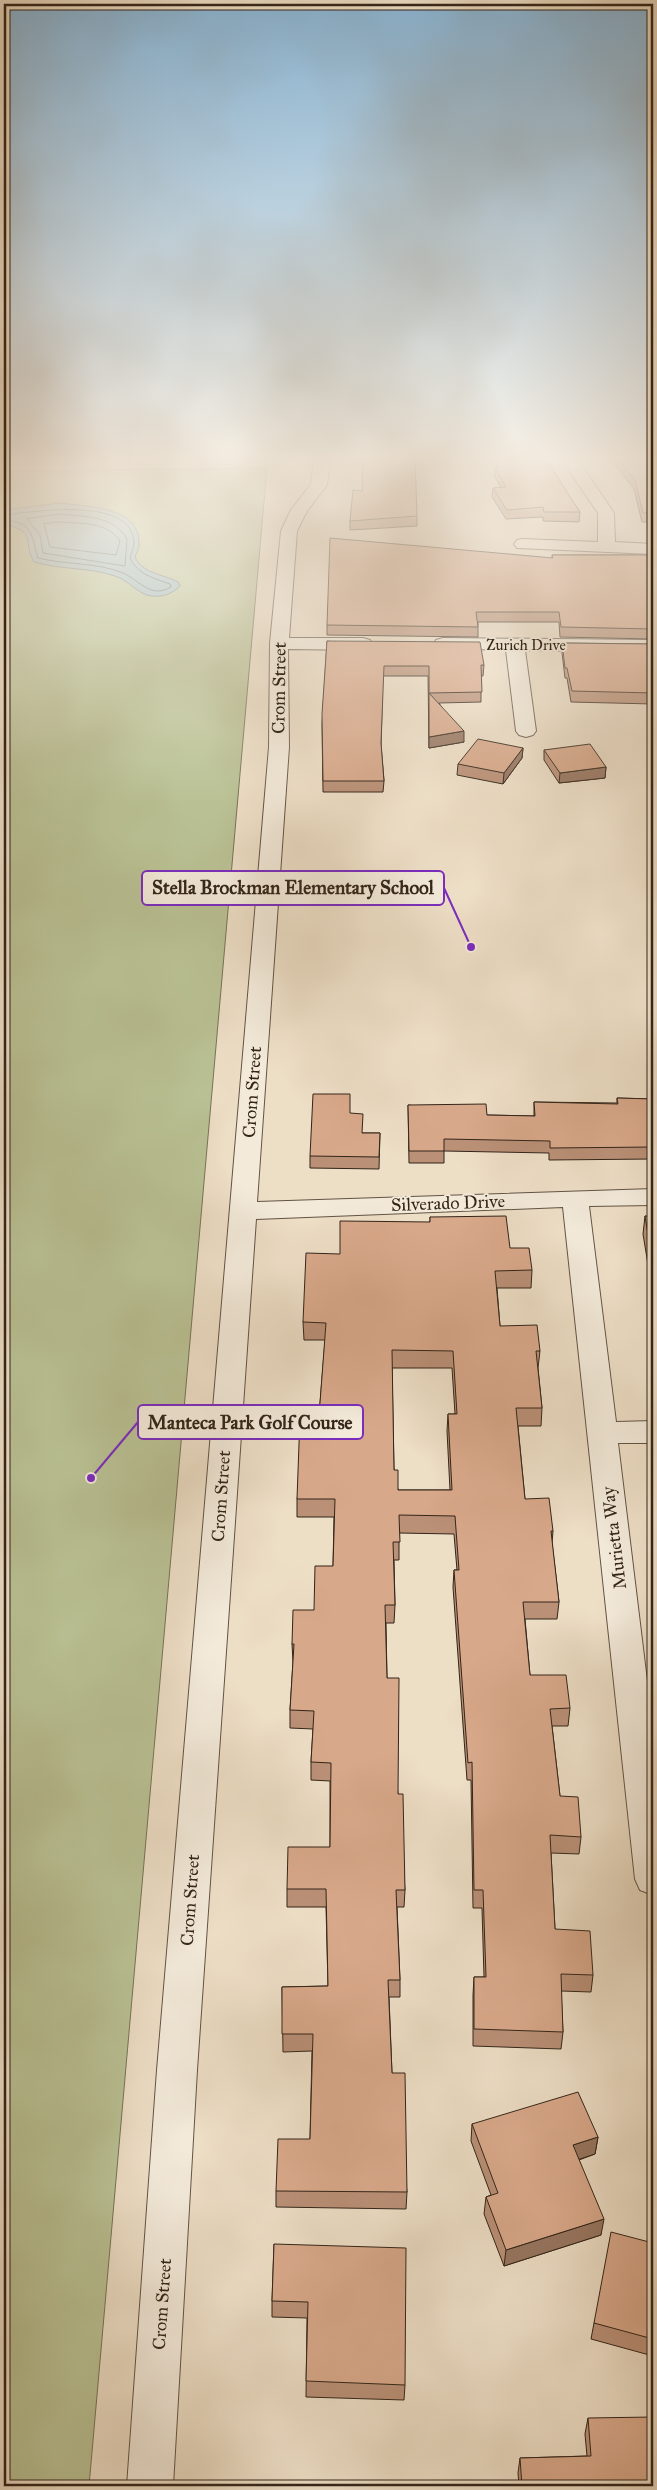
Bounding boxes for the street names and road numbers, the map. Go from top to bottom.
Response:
street label: Zurich Drive [486,636,566,654]
street label: Crom Street [267,641,291,734]
street label: Crom Street [238,1045,266,1139]
street label: Silverado Drive [391,1190,505,1216]
street label: Crom Street [207,1449,235,1543]
street label: Murietta Way [597,1485,631,1591]
street label: Crom Street [176,1853,204,1947]
street label: Crom Street [148,2257,176,2351]

